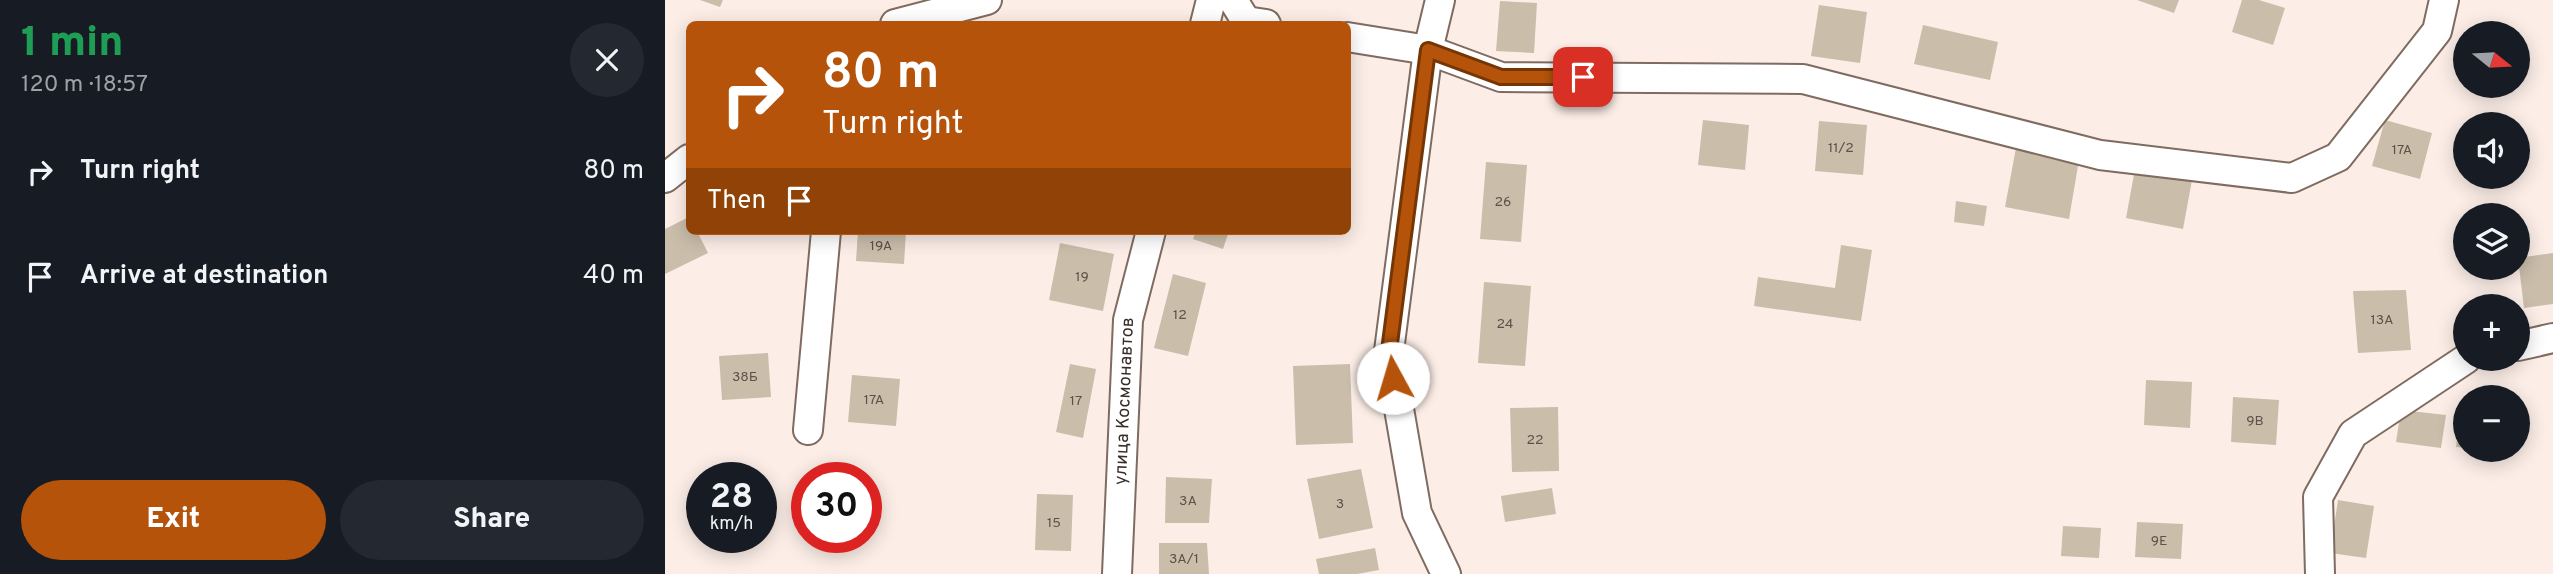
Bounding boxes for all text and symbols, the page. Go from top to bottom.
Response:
text: 1 min [21,18,124,71]
north arrow [2453,21,2531,98]
map controls [2453,21,2530,462]
button: close [570,23,644,97]
text: 80 m [822,44,939,106]
pin [1553,47,1613,107]
icon: right [707,49,798,140]
icon: arrive [1564,58,1602,96]
text: 120 m · 18:57 [21,71,148,100]
text: Turn right [822,105,964,145]
button: sound [2453,112,2530,189]
house number: 11/2 [1828,140,1854,157]
house number: 17А [2392,142,2412,159]
icon: right [21,153,59,191]
text: Turn right [80,155,200,188]
text: 80 m [584,155,644,188]
icon: arrive [780,182,818,220]
text: Then [707,185,766,218]
house number: 26 [1495,194,1511,211]
button: layers [2453,203,2530,280]
house number: 19А [870,238,892,255]
icon: arrive [21,258,59,296]
text: Arrive at destination [80,260,328,293]
text: 40 m [583,260,644,293]
house number: 19 [1075,269,1089,286]
button: + [2453,294,2530,371]
house number: 12 [1173,307,1187,324]
house number: 13А [2370,312,2394,329]
house number: 24 [1496,316,1514,333]
street label: улица Космонавтов [1109,317,1140,486]
position arrow [1356,341,1430,415]
house number: 38Б [732,369,758,386]
button: − [2453,385,2530,462]
house number: 17А [864,392,884,409]
house number: 17 [1070,393,1082,410]
house number: 9В [2246,413,2264,430]
house number: 22 [1526,432,1544,449]
speed limit sign: 30 [791,462,882,553]
text: 28 [710,476,753,520]
button: Exit [21,480,326,560]
button: Share [340,480,644,560]
house number: 3А [1179,493,1197,510]
house number: 3 [1336,496,1344,513]
text: km/h [710,513,753,536]
house number: 15 [1047,515,1061,532]
house number: 9Е [2151,533,2167,550]
house number: 3А/1 [1169,551,1199,568]

